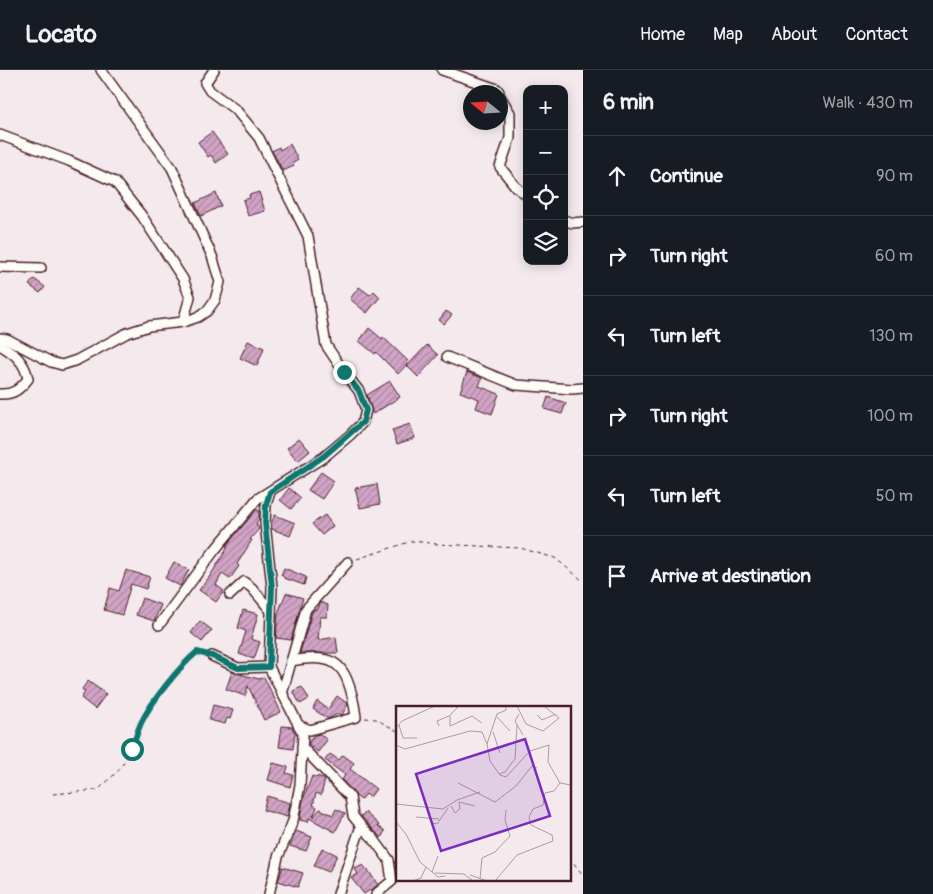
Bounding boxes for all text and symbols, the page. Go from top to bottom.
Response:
text: Locato [25,20,97,49]
text: Home [640,23,685,46]
text: Map [713,23,743,46]
text: About [771,23,817,46]
text: Contact [845,23,908,46]
north arrow [463,85,508,130]
map controls [523,85,568,265]
button: + [523,85,568,130]
text: 6 min [603,89,654,116]
text: Walk · 430 m [822,93,913,113]
button: − [523,130,568,175]
icon: ahead [603,162,631,190]
text: Continue [650,164,723,188]
text: 90 m [876,166,913,186]
button: locate [523,175,568,220]
button: layers [523,220,568,265]
icon: right [603,242,631,270]
text: Turn right [650,244,728,268]
text: 60 m [875,246,913,266]
icon: left [603,322,631,350]
text: Turn left [650,324,720,348]
text: 130 m [869,326,913,346]
route end [333,361,356,384]
icon: right [603,402,631,430]
text: Turn right [650,404,728,428]
text: 100 m [867,406,913,426]
icon: left [603,482,631,510]
text: Turn left [650,484,720,508]
text: 50 m [876,486,913,506]
icon: arrive [603,562,631,590]
text: Arrive at destination [650,564,811,588]
inset map [396,706,570,882]
route start [121,738,144,761]

